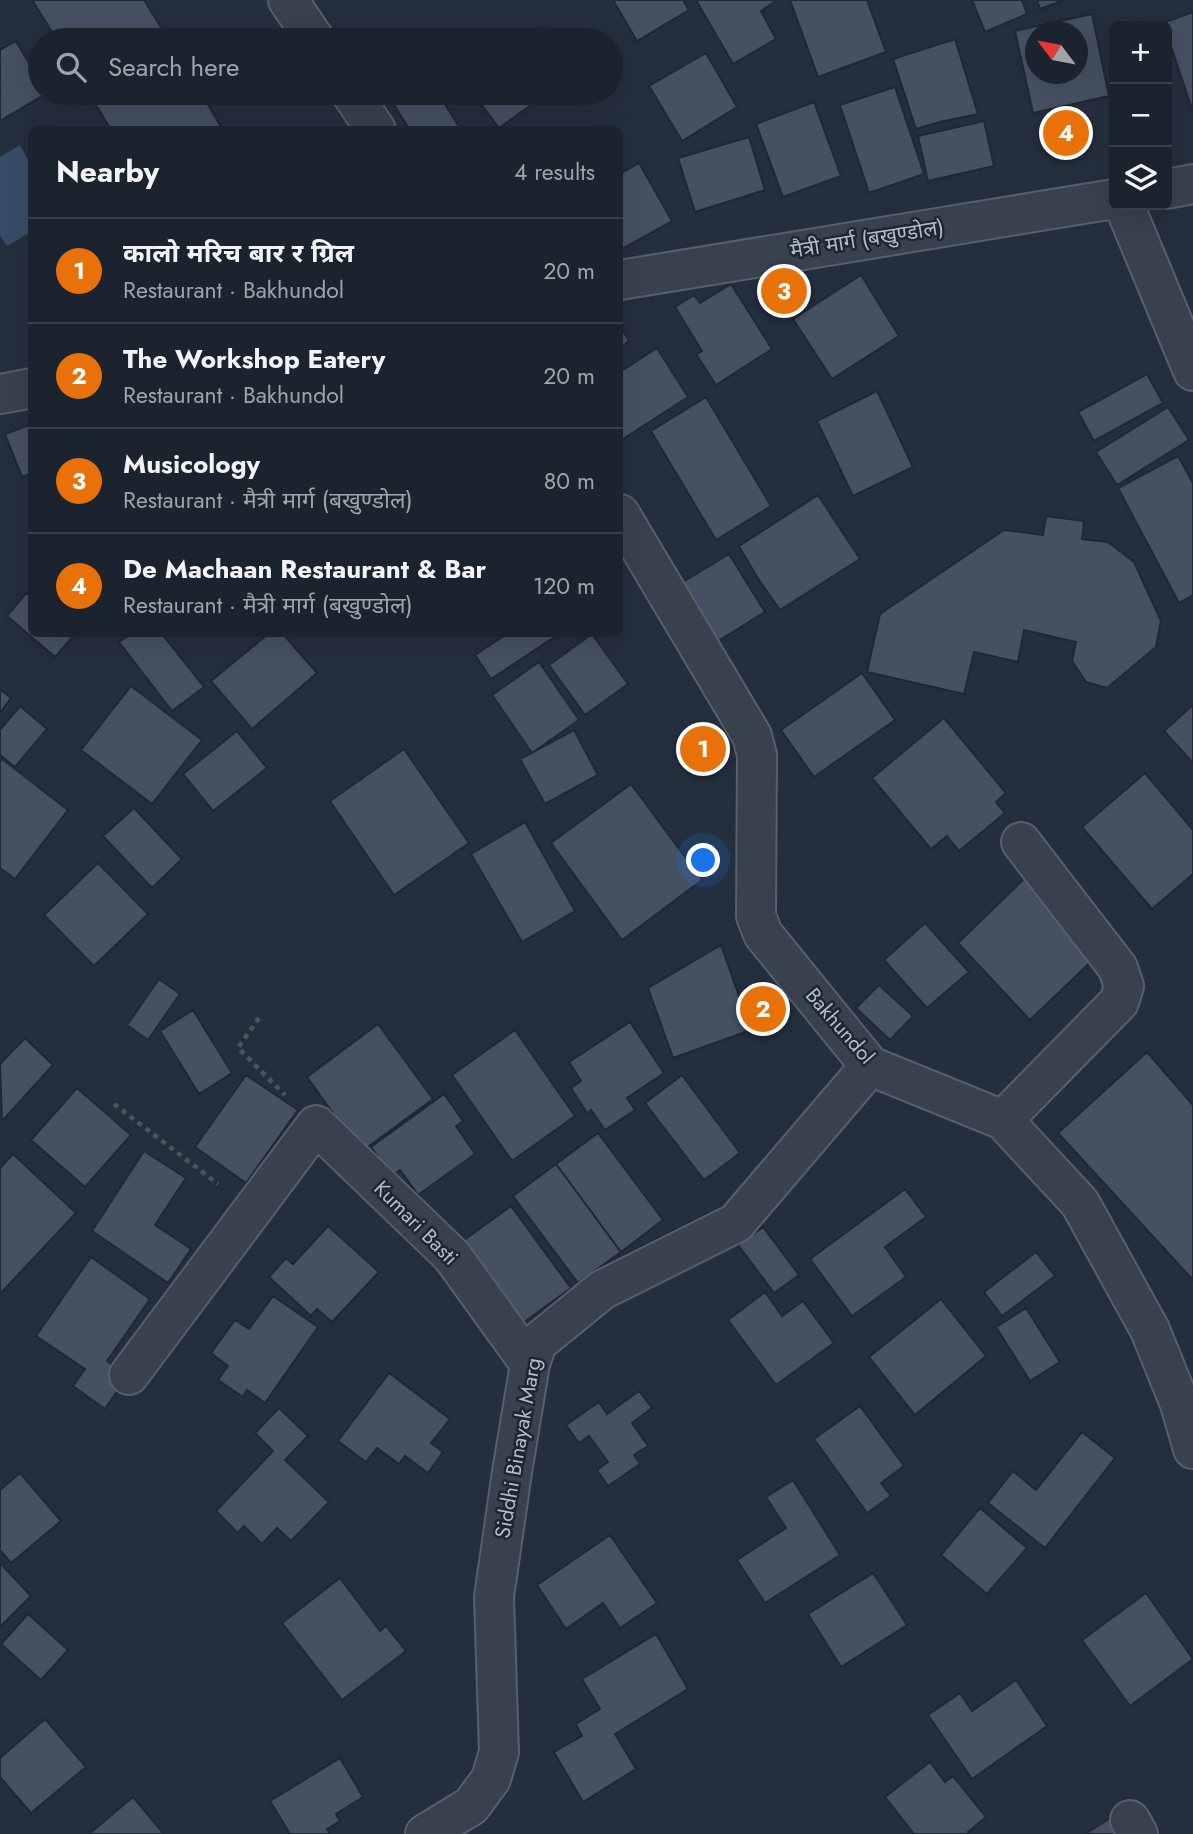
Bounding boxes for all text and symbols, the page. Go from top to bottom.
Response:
north arrow [1025,21,1088,84]
map controls [1109,21,1172,210]
button: + [1109,21,1172,84]
search box [28,28,623,105]
icon: search [52,48,90,86]
text: Search here [108,48,240,86]
button: − [1109,84,1172,147]
pin: 4 [1043,107,1089,159]
button: layers [1109,147,1172,210]
text: Nearby [56,150,159,193]
text: 4 results [514,155,595,189]
street label: मैत्री मार्ग (बखुण्डोल) [788,212,946,266]
text: कालो मरिच बार र ग्रिल [123,234,354,272]
text: 1 [73,254,85,288]
text: 20 m [543,254,595,288]
pin: 3 [761,265,807,317]
text: Restaurant · Bakhundol [123,273,344,307]
text: The Workshop Eatery [123,340,385,378]
text: 2 [71,359,87,393]
text: 20 m [543,359,595,393]
text: Restaurant · Bakhundol [123,378,344,412]
text: Musicology [123,445,260,483]
text: 3 [72,464,86,498]
text: 80 m [544,464,595,498]
text: Restaurant · मैत्री मार्ग (बखुण्डोल) [123,483,413,517]
text: De Machaan Restaurant & Bar [123,550,486,588]
text: 4 [71,569,87,603]
text: 120 m [533,569,595,603]
text: Restaurant · मैत्री मार्ग (बखुण्डोल) [123,588,413,622]
pin: 1 [680,723,726,775]
your location [686,843,720,877]
street label: Bakhundol [798,981,882,1071]
pin: 2 [740,983,786,1035]
street label: Kumari Basti [367,1174,465,1272]
street label: Siddhi Binayak Marg [487,1355,549,1541]

